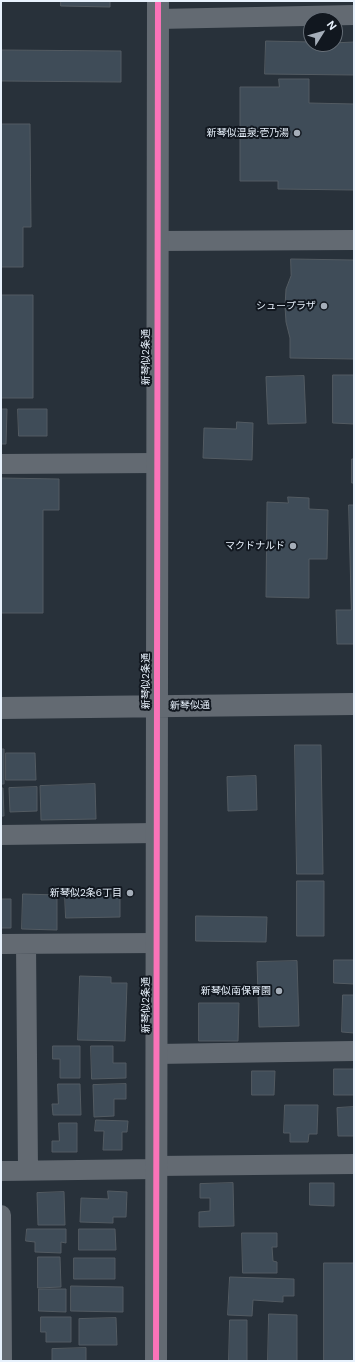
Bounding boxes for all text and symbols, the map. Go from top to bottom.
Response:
north arrow [303,12,343,52]
text: N [324,18,340,33]
place label: 新琴似温泉;壱乃湯 [207,127,289,139]
marker: 新琴似温泉;壱乃湯 [292,128,302,138]
place label: シュープラザ [256,300,316,312]
marker: シュープラザ [319,301,329,311]
street label: 新琴似2条通 [140,329,152,385]
place label: マクドナルド [225,540,285,552]
marker: マクドナルド [288,541,298,551]
street label: 新琴似2条通 [140,653,152,709]
street label: 新琴似通 [170,700,210,712]
place label: 新琴似2条6丁目 [50,887,122,899]
marker: 新琴似2条6丁目 [125,888,135,898]
street label: 新琴似2条通 [140,977,152,1033]
place label: 新琴似南保育園 [201,985,271,997]
marker: 新琴似南保育園 [274,986,284,996]

